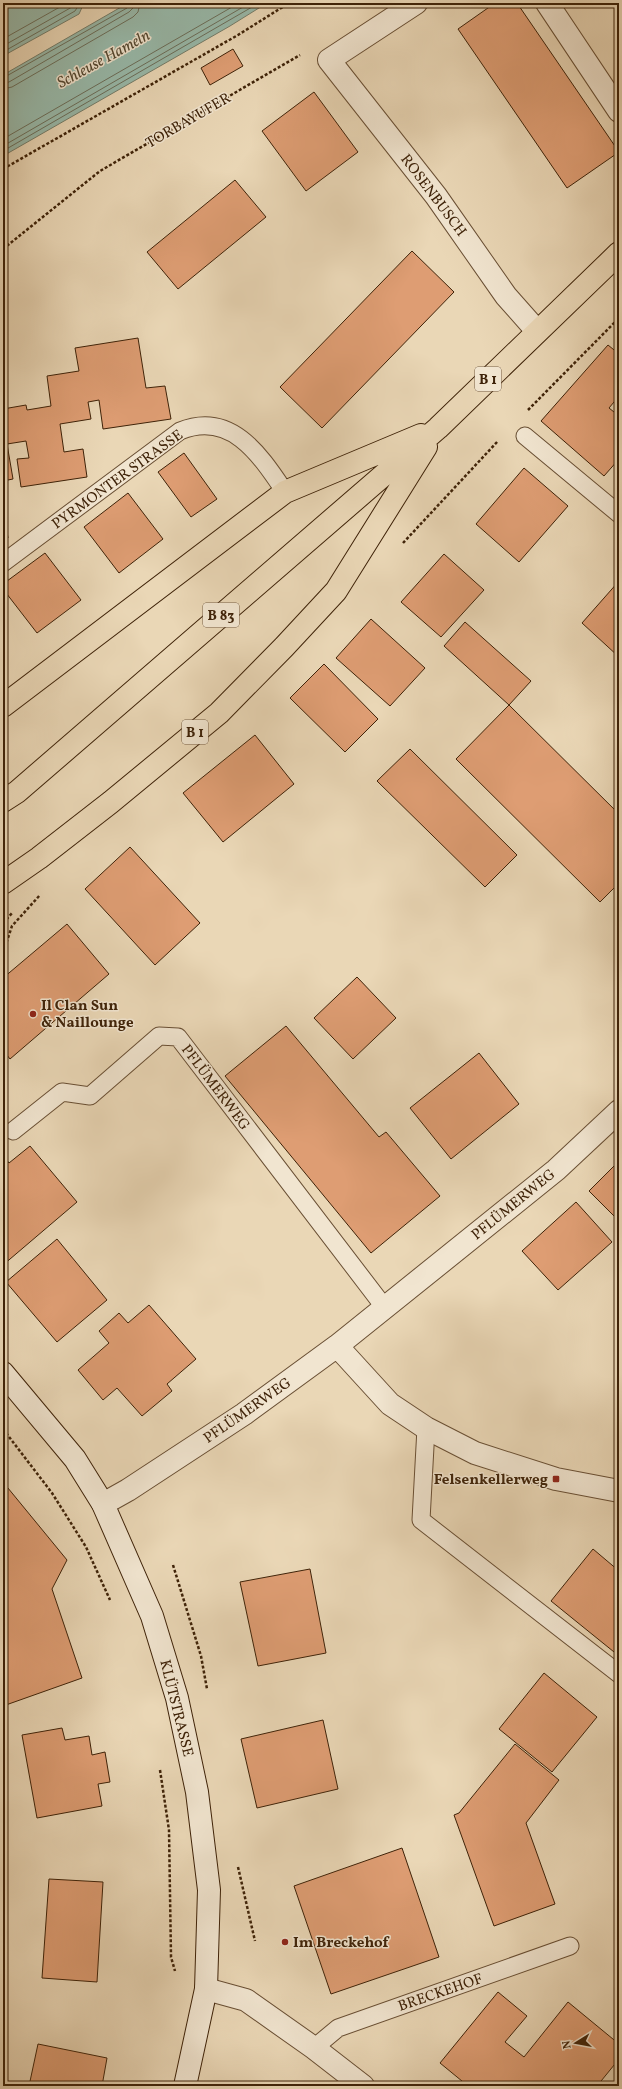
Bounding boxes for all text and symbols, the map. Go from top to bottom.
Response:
water label: Schleuse Hameln [54,25,154,94]
street label: TORBAYUFER [142,88,235,154]
street label: ROSENBUSCH [395,150,471,242]
road number: B 1 [475,367,501,391]
street label: PYRMONTER STRASSE [48,425,188,535]
road number: B 83 [203,603,239,627]
road number: B 1 [182,720,208,744]
place label: Il Clan Sun & Naillounge [41,996,134,1034]
marker: Il Clan Sun & Naillounge [28,1009,38,1019]
street label: PFLÜMERWEG [175,1041,254,1135]
street label: PFLÜMERWEG [467,1165,561,1246]
street label: PFLÜMERWEG [200,1373,296,1449]
place label: Felsenkellerweg [434,1470,548,1491]
marker: Felsenkellerweg [551,1474,561,1484]
street label: KLÜTSTRASSE [153,1658,198,1759]
place label: Im Breckehof [293,1933,390,1954]
marker: Im Breckehof [280,1937,290,1947]
street label: BRECKEHOF [395,1969,486,2018]
north arrow [556,2023,596,2063]
text: N [560,2039,576,2050]

